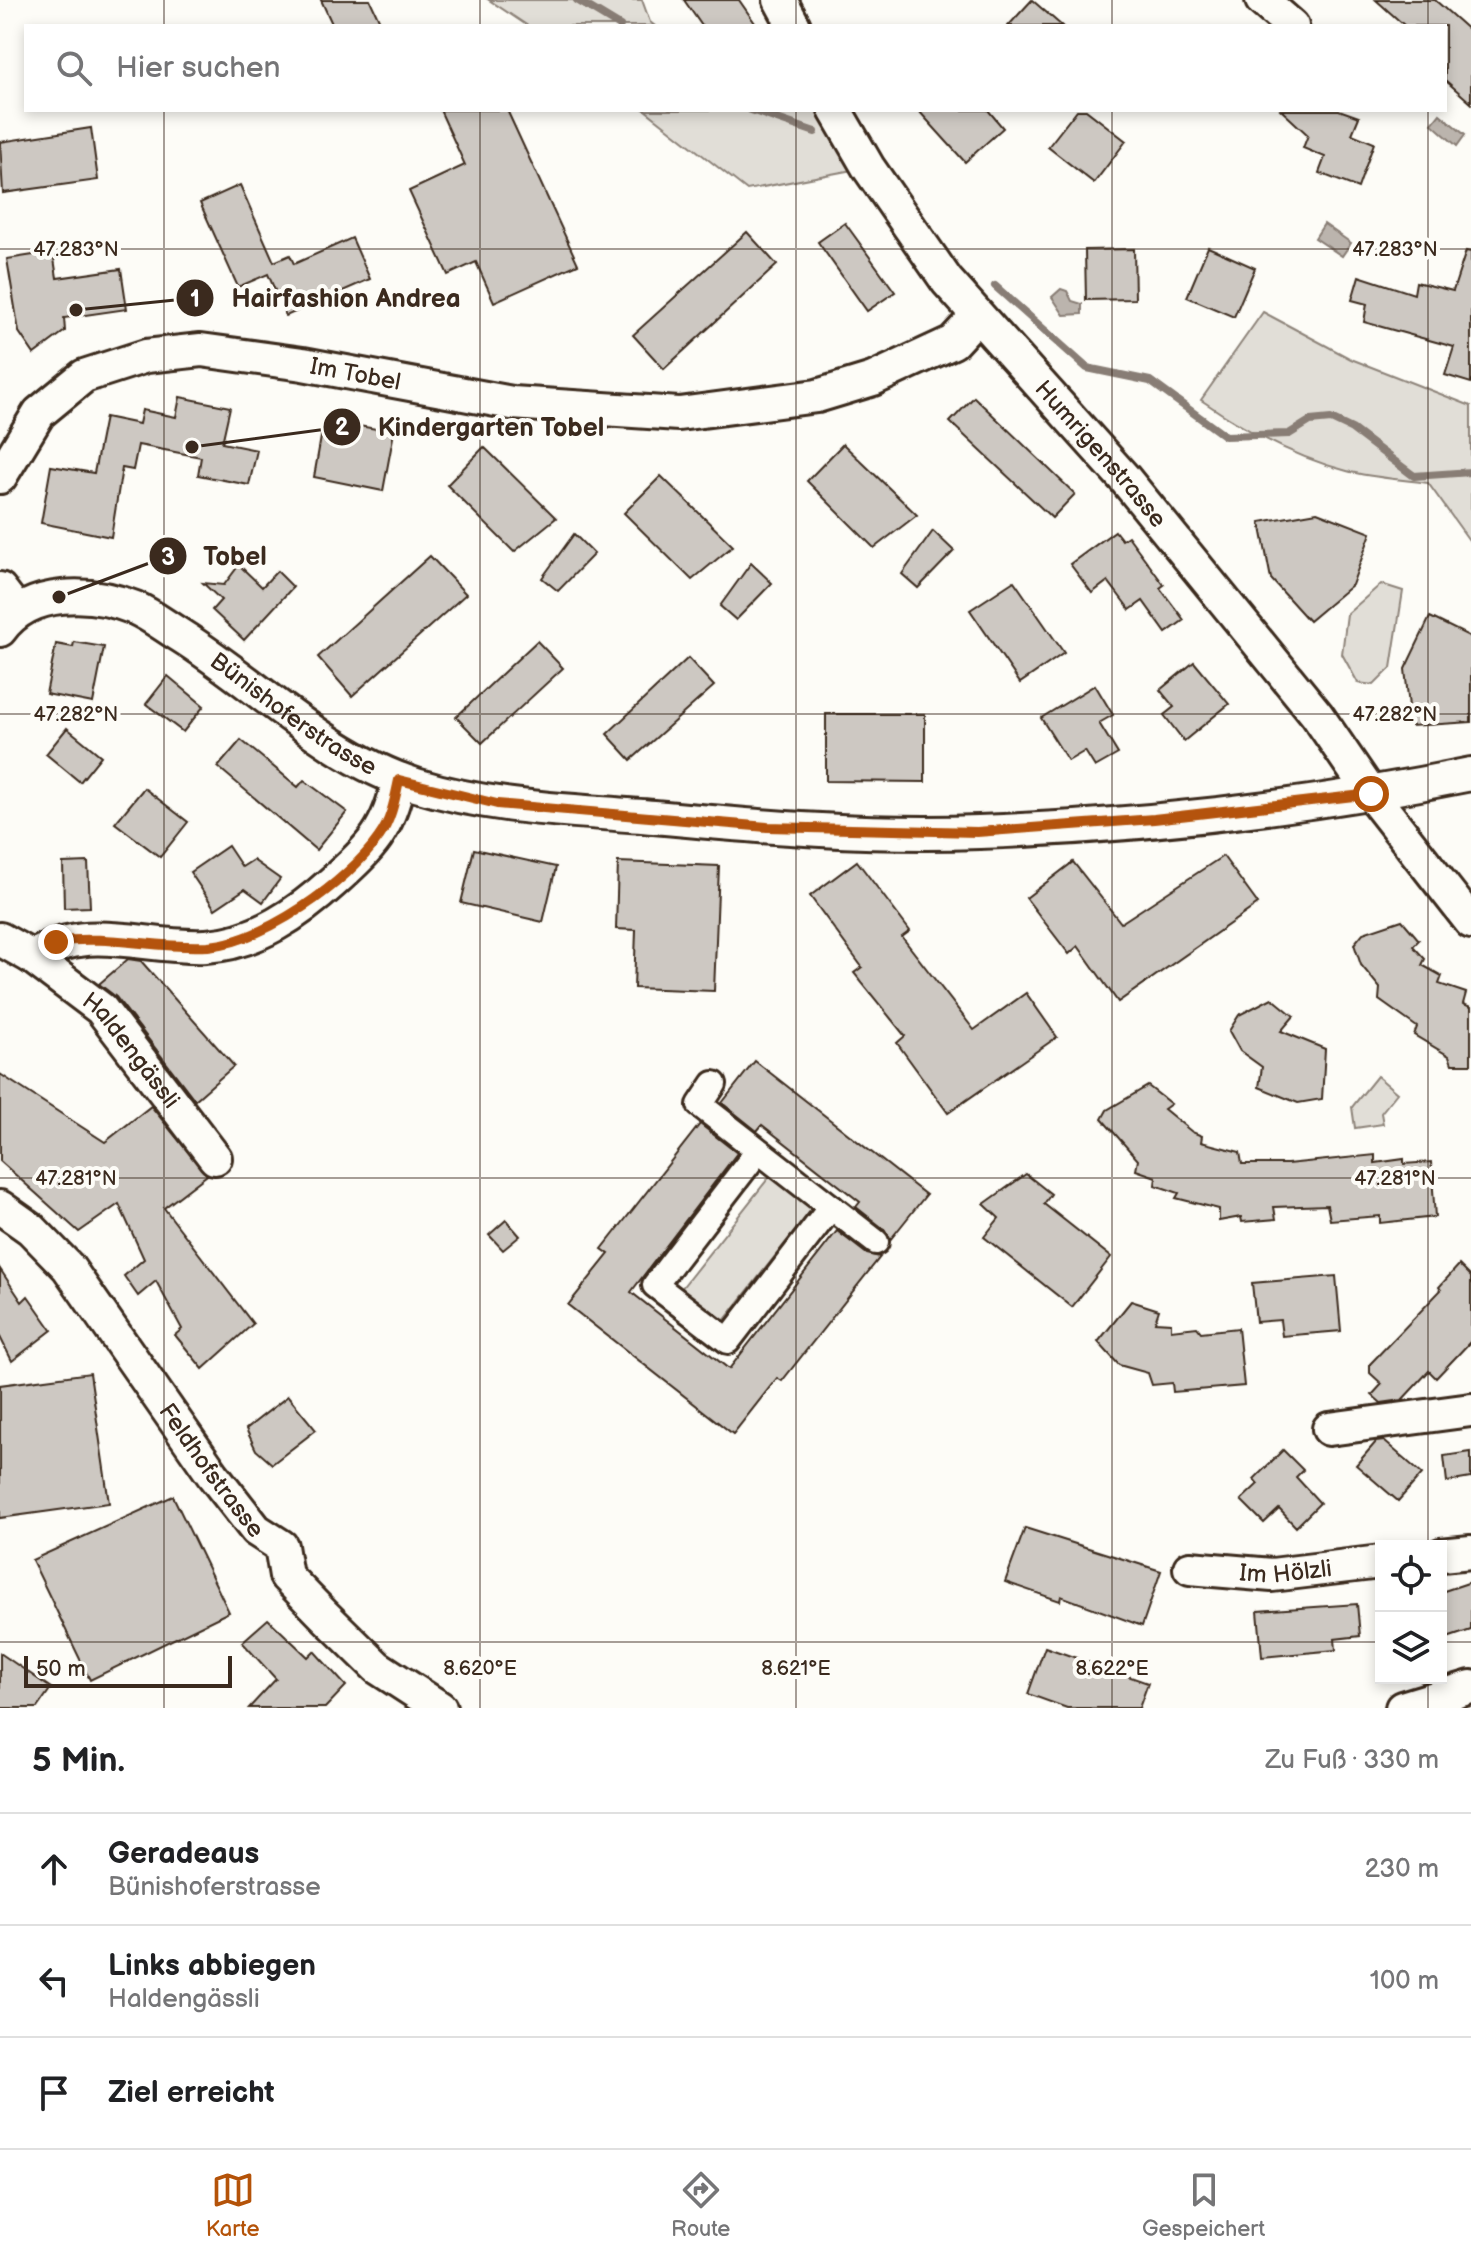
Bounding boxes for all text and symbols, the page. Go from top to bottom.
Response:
search box [24,24,1447,112]
icon: search [52,46,96,90]
text: Hier suchen [116,50,281,86]
text: 47.283°N [33,238,119,262]
text: 47.283°N [1352,238,1438,262]
callout: Hairfashion Andrea [175,273,476,323]
text: Hairfashion Andrea [231,284,461,315]
text: 1 [190,285,200,314]
street label: Im Tobel [308,352,403,397]
street label: Humrigenstrasse [1028,375,1173,534]
callout: Kindergarten Tobel [322,402,621,452]
text: 2 [335,413,350,442]
text: Kindergarten Tobel [378,413,604,444]
callout: Tobel [148,531,283,581]
text: Tobel [203,542,267,573]
text: 3 [161,543,175,572]
street label: Bünishoferstrasse [204,646,381,782]
text: 47.282°N [34,703,118,727]
text: 47.282°N [1353,703,1437,727]
route start [1353,776,1389,812]
route end [38,924,74,960]
street label: Haldengässli [77,986,186,1114]
text: 47.281°N [35,1167,117,1191]
text: 47.281°N [1354,1167,1436,1191]
street label: Feldhofstrasse [152,1398,270,1543]
map controls [1375,1540,1447,1684]
button: locate [1375,1540,1447,1612]
street label: Im Hölzli [1238,1554,1333,1590]
button: layers [1375,1612,1447,1684]
scale bar [24,1652,232,1688]
text: 50 m [36,1656,86,1683]
text: 8.620°E [443,1657,517,1681]
text: 8.621°E [761,1657,831,1681]
text: 8.622°E [1075,1657,1149,1681]
text: 5 Min. [32,1740,125,1781]
text: Zu Fuß · 330 m [1265,1745,1439,1776]
text: Geradeaus [108,1836,259,1872]
icon: ahead [32,1847,76,1891]
text: 230 m [1364,1854,1439,1885]
text: Bünishoferstrasse [108,1872,321,1903]
text: Links abbiegen [108,1948,316,1984]
icon: left [32,1959,76,2003]
text: 100 m [1370,1966,1439,1997]
text: Haldengässli [108,1984,260,2015]
icon: arrive [32,2071,76,2115]
text: Ziel erreicht [108,2075,275,2111]
tab: Karte [206,2168,260,2243]
tab: Route [671,2168,730,2243]
tab: Gespeichert [1142,2168,1265,2243]

